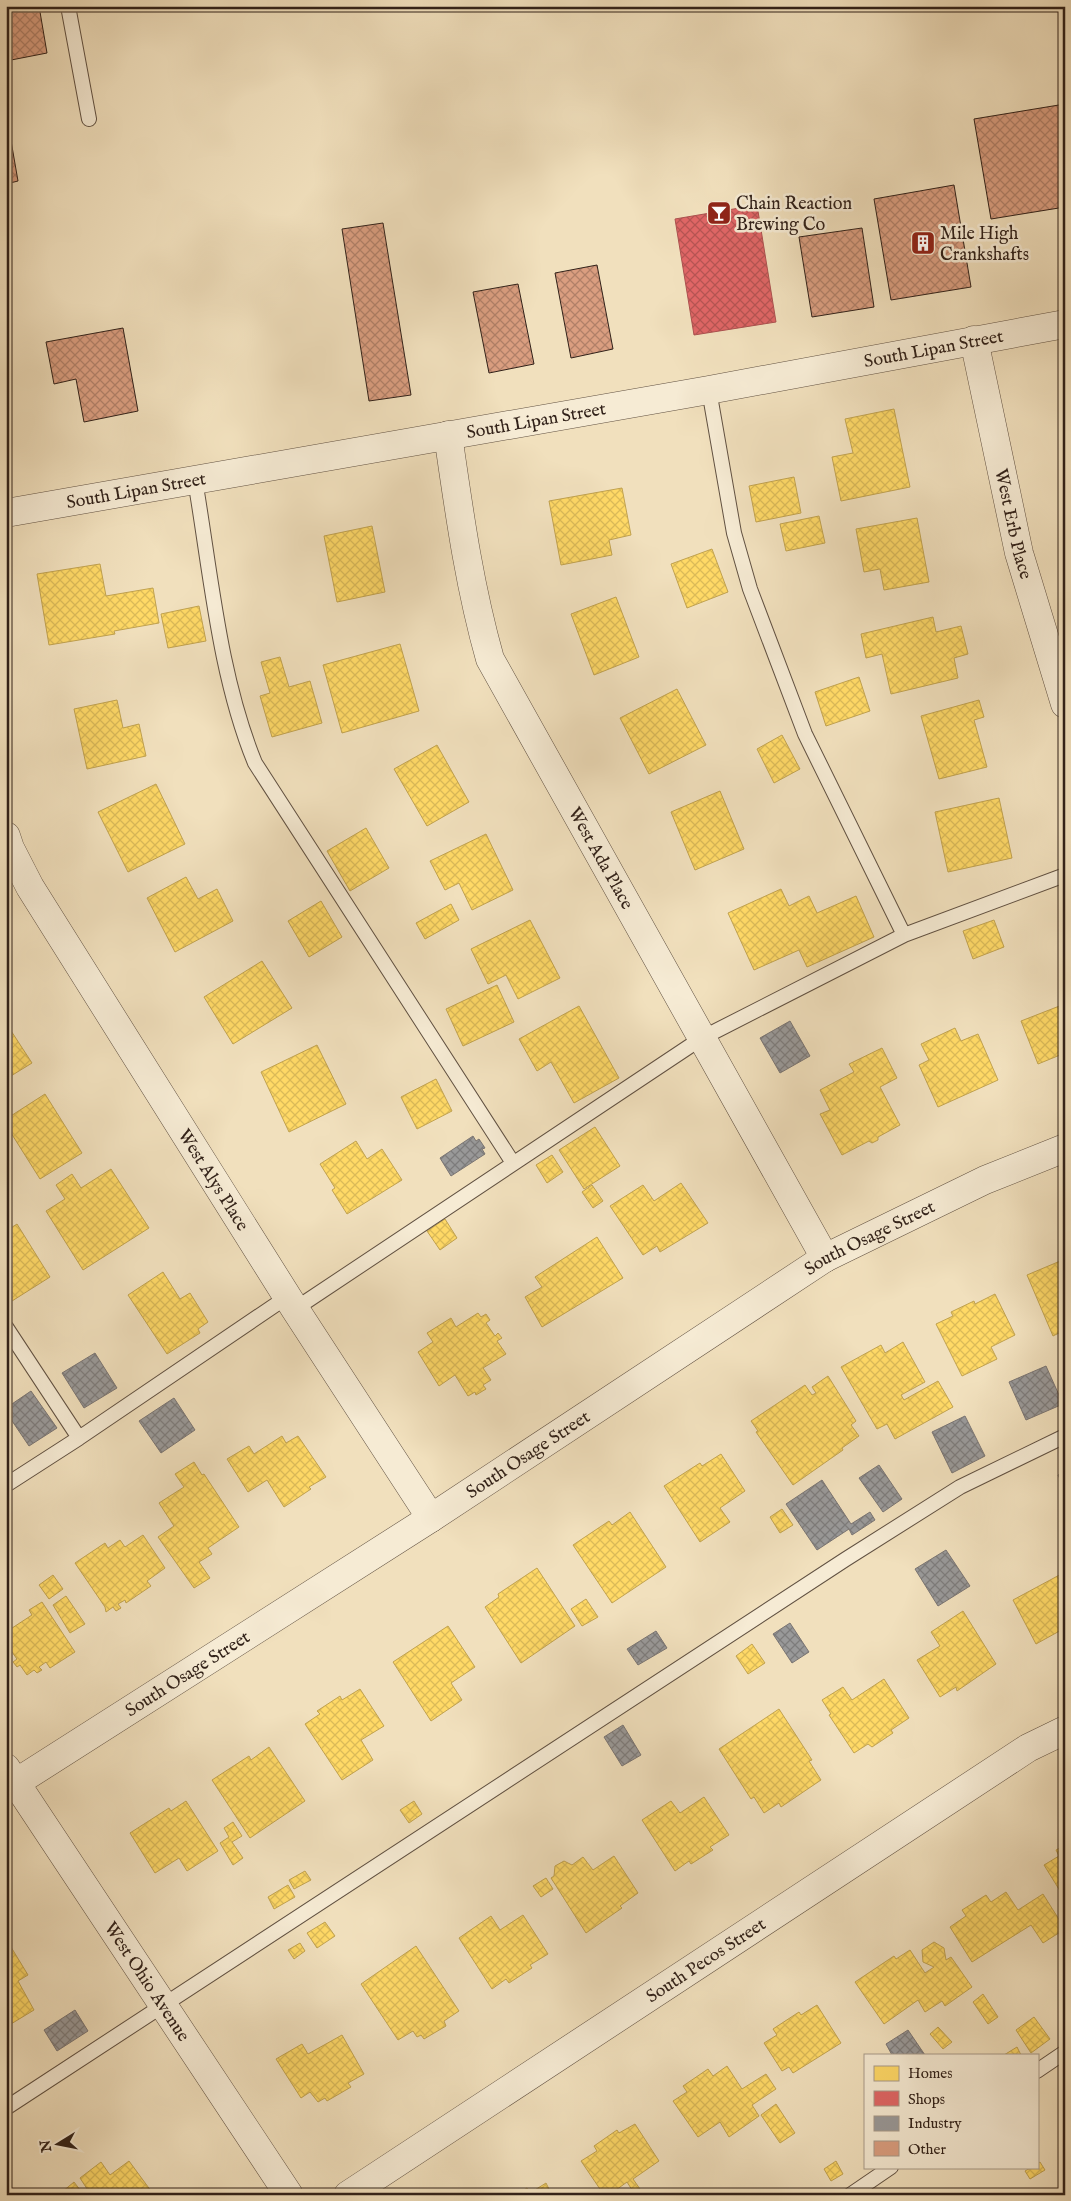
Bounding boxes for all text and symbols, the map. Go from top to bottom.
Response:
place label: Chain Reaction Brewing Co [736,193,852,237]
bar icon: Chain Reaction Brewing Co [706,200,732,226]
place label: Mile High Crankshafts [940,223,1029,267]
building icon: Mile High Crankshafts [910,230,936,256]
street label: South Lipan Street [862,326,1005,374]
street label: South Lipan Street [465,398,608,445]
street label: West Erb Place [988,467,1036,582]
street label: South Lipan Street [65,468,208,515]
street label: West Ada Place [562,803,638,914]
street label: West Alys Place [172,1125,253,1236]
street label: South Osage Street [800,1196,939,1281]
street label: South Osage Street [462,1406,595,1505]
street label: South Osage Street [121,1626,255,1723]
street label: South Pecos Street [642,1913,771,2009]
street label: West Ohio Avenue [98,1918,194,2046]
legend [864,2054,1038,2168]
text: Homes [908,2064,952,2083]
text: Shops [908,2090,945,2109]
text: Industry [908,2114,962,2133]
north arrow [32,2118,82,2168]
text: N [36,2139,56,2155]
text: Other [908,2140,946,2159]

